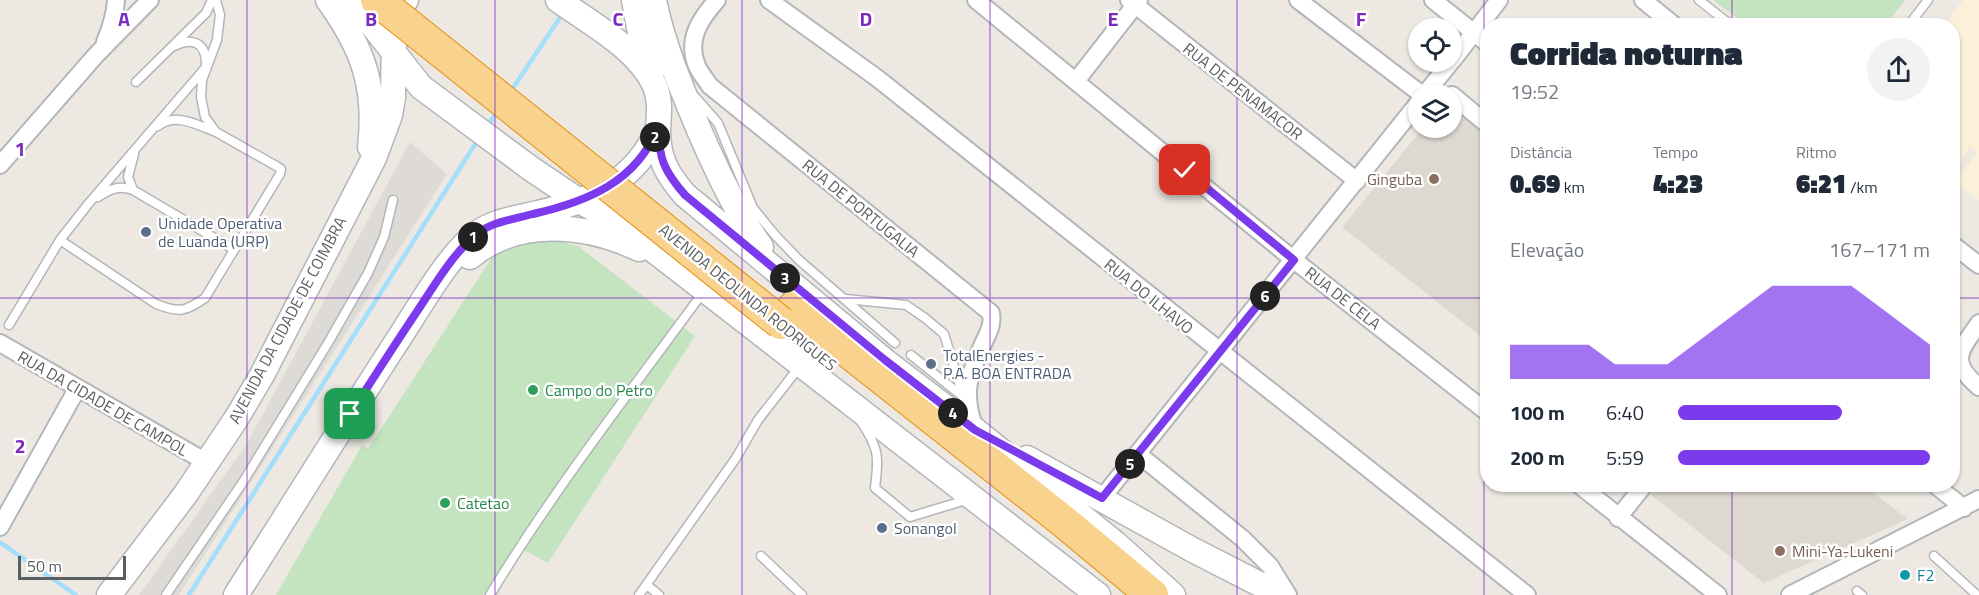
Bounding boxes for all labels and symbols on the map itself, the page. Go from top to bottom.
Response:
text: A [118,3,130,34]
text: B [365,3,377,34]
text: C [613,3,624,34]
text: D [860,3,872,34]
text: E [1107,3,1119,34]
text: F [1356,3,1367,34]
street label: RUA DE PENAMACOR [1178,37,1308,146]
pin: 2 [640,122,670,152]
text: 1 [14,133,26,164]
pin [1159,144,1210,195]
street label: RUA DE PORTUGALIA [797,153,925,263]
place label: Ginguba [1367,167,1422,191]
marker: Ginguba [1427,172,1441,186]
place label: Unidade Operativa de Luanda (URP) [158,211,282,253]
street label: AVENIDA DA CIDADE DE COIMBRA [222,212,352,428]
street label: AVENIDA DEOLINDA RODRIGUES [654,218,842,376]
pin: 1 [458,222,488,252]
marker: Unidade Operativa de Luanda (URP) [139,225,153,239]
street label: RUA DO ILHAVO [1099,252,1199,340]
street label: RUA DE CELA [1300,261,1386,336]
pin: 3 [770,263,800,293]
pin: 6 [1250,281,1280,311]
place label: TotalEnergies - P.A. BOA ENTRADA [943,343,1072,385]
street label: RUA DA CIDADE DE CAMPOL [13,344,193,462]
marker: TotalEnergies - P.A. BOA ENTRADA [924,357,938,371]
place label: Campo do Petro [545,378,653,402]
marker: Campo do Petro [526,383,540,397]
pin [324,388,375,439]
pin: 4 [938,398,968,428]
text: 2 [14,430,26,461]
pin: 5 [1115,449,1145,479]
place label: Catetao [457,491,509,515]
marker: Catetao [438,496,452,510]
place label: Sonangol [894,516,957,540]
marker: Sonangol [875,521,889,535]
place label: Mini-Ya-Lukeni [1792,539,1893,563]
marker: Mini-Ya-Lukeni [1773,544,1787,558]
scale bar [18,553,126,580]
place label: F2 [1917,563,1934,587]
marker: F2 [1898,568,1912,582]

